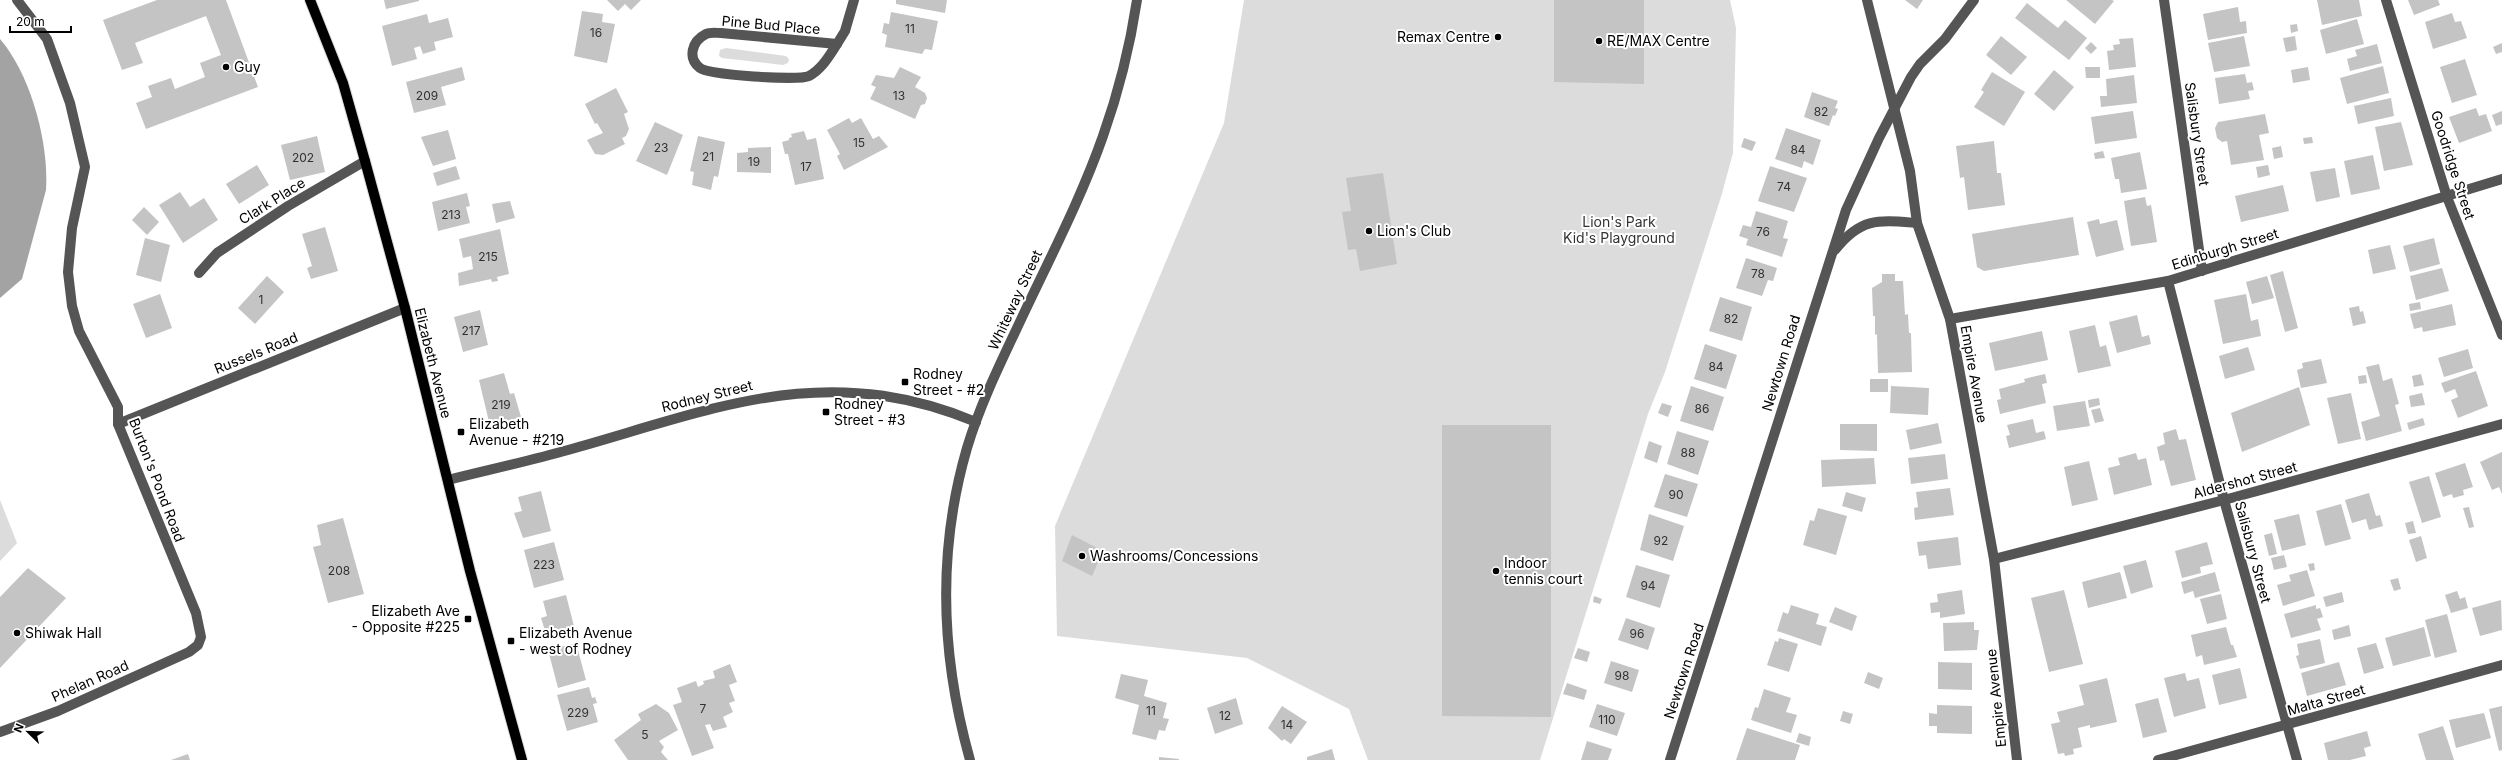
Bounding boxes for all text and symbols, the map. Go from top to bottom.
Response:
scale bar [10,8,71,34]
street label: Pine Bud Place [721,12,821,37]
text: 20 m [16,14,45,29]
house number: 11 [905,21,915,36]
house number: 16 [590,25,602,40]
place label: Remax Centre [1397,28,1490,45]
marker: Remax Centre [1493,32,1503,42]
place label: RE/MAX Centre [1607,32,1710,49]
marker: RE/MAX Centre [1594,36,1604,46]
place label: Guy [234,58,261,75]
marker: Guy [221,62,231,72]
street label: Salisbury Street [2182,81,2213,187]
house number: 209 [416,88,438,103]
house number: 13 [893,88,905,103]
house number: 82 [1814,104,1828,119]
street label: Goodridge Street [2428,108,2479,222]
house number: 15 [853,135,865,150]
house number: 23 [654,140,668,155]
house number: 84 [1790,142,1806,157]
house number: 21 [702,149,714,164]
house number: 202 [292,150,314,165]
house number: 19 [748,154,760,169]
house number: 17 [800,159,812,174]
street label: Clark Place [235,174,308,228]
house number: 74 [1777,179,1791,194]
house number: 213 [441,207,461,222]
park label: Lion's Park Kid's Playground [1563,213,1675,246]
place label: Lion's Club [1377,222,1451,239]
house number: 76 [1756,224,1770,239]
street label: Edinburgh Street [2169,224,2281,273]
marker: Lion's Club [1364,226,1374,236]
street label: Whiteway Street [984,247,1045,352]
house number: 215 [478,249,498,264]
house number: 78 [1751,266,1765,281]
house number: 1 [259,292,263,307]
street label: Elizabeth Avenue [412,306,455,420]
house number: 82 [1724,311,1738,326]
street label: Newtown Road [1758,313,1803,413]
house number: 217 [462,323,481,338]
street label: Empire Avenue [1958,324,1991,424]
street label: Russels Road [211,328,300,377]
house number: 84 [1708,359,1724,374]
place label: Rodney Street - #2 [913,365,984,398]
street label: Rodney Street [660,376,755,415]
marker: Rodney Street - #2 [900,377,910,387]
place label: Rodney Street - #3 [834,395,905,428]
house number: 219 [491,397,511,412]
house number: 86 [1695,401,1709,416]
marker: Rodney Street - #3 [821,407,831,417]
street label: Burton's Pond Road [126,415,189,544]
place label: Elizabeth Avenue - #219 [469,415,564,448]
marker: Elizabeth Avenue - #219 [456,427,466,437]
house number: 88 [1681,445,1695,460]
street label: Aldershot Street [2191,457,2299,502]
house number: 90 [1668,487,1684,502]
street label: Salisbury Street [2232,499,2275,605]
house number: 92 [1654,533,1668,548]
place label: Washrooms/Concessions [1090,547,1258,564]
marker: Washrooms/Concessions [1077,551,1087,561]
place label: Indoor tennis court [1504,554,1583,587]
house number: 223 [533,557,555,572]
house number: 208 [328,563,350,578]
marker: Indoor tennis court [1491,566,1501,576]
house number: 94 [1640,578,1656,593]
place label: Elizabeth Ave - Opposite #225 [352,602,460,635]
marker: Elizabeth Ave - Opposite #225 [463,614,473,624]
street label: Newtown Road [1660,621,1707,721]
place label: Shiwak Hall [25,624,102,641]
place label: Elizabeth Avenue - west of Rodney [519,624,633,657]
house number: 96 [1630,626,1644,641]
marker: Shiwak Hall [12,628,22,638]
marker: Elizabeth Avenue - west of Rodney [506,636,516,646]
street label: Empire Avenue [1982,648,2009,748]
street label: Phelan Road [49,656,131,705]
house number: 98 [1615,668,1629,683]
street label: Malta Street [2285,680,2367,719]
house number: 7 [700,701,707,716]
house number: 11 [1146,703,1156,718]
house number: 229 [567,705,589,720]
house number: 12 [1219,708,1231,723]
north arrow [8,712,48,752]
house number: 110 [1598,712,1616,727]
house number: 14 [1281,717,1294,732]
text: N [11,721,27,735]
house number: 5 [641,727,649,742]

